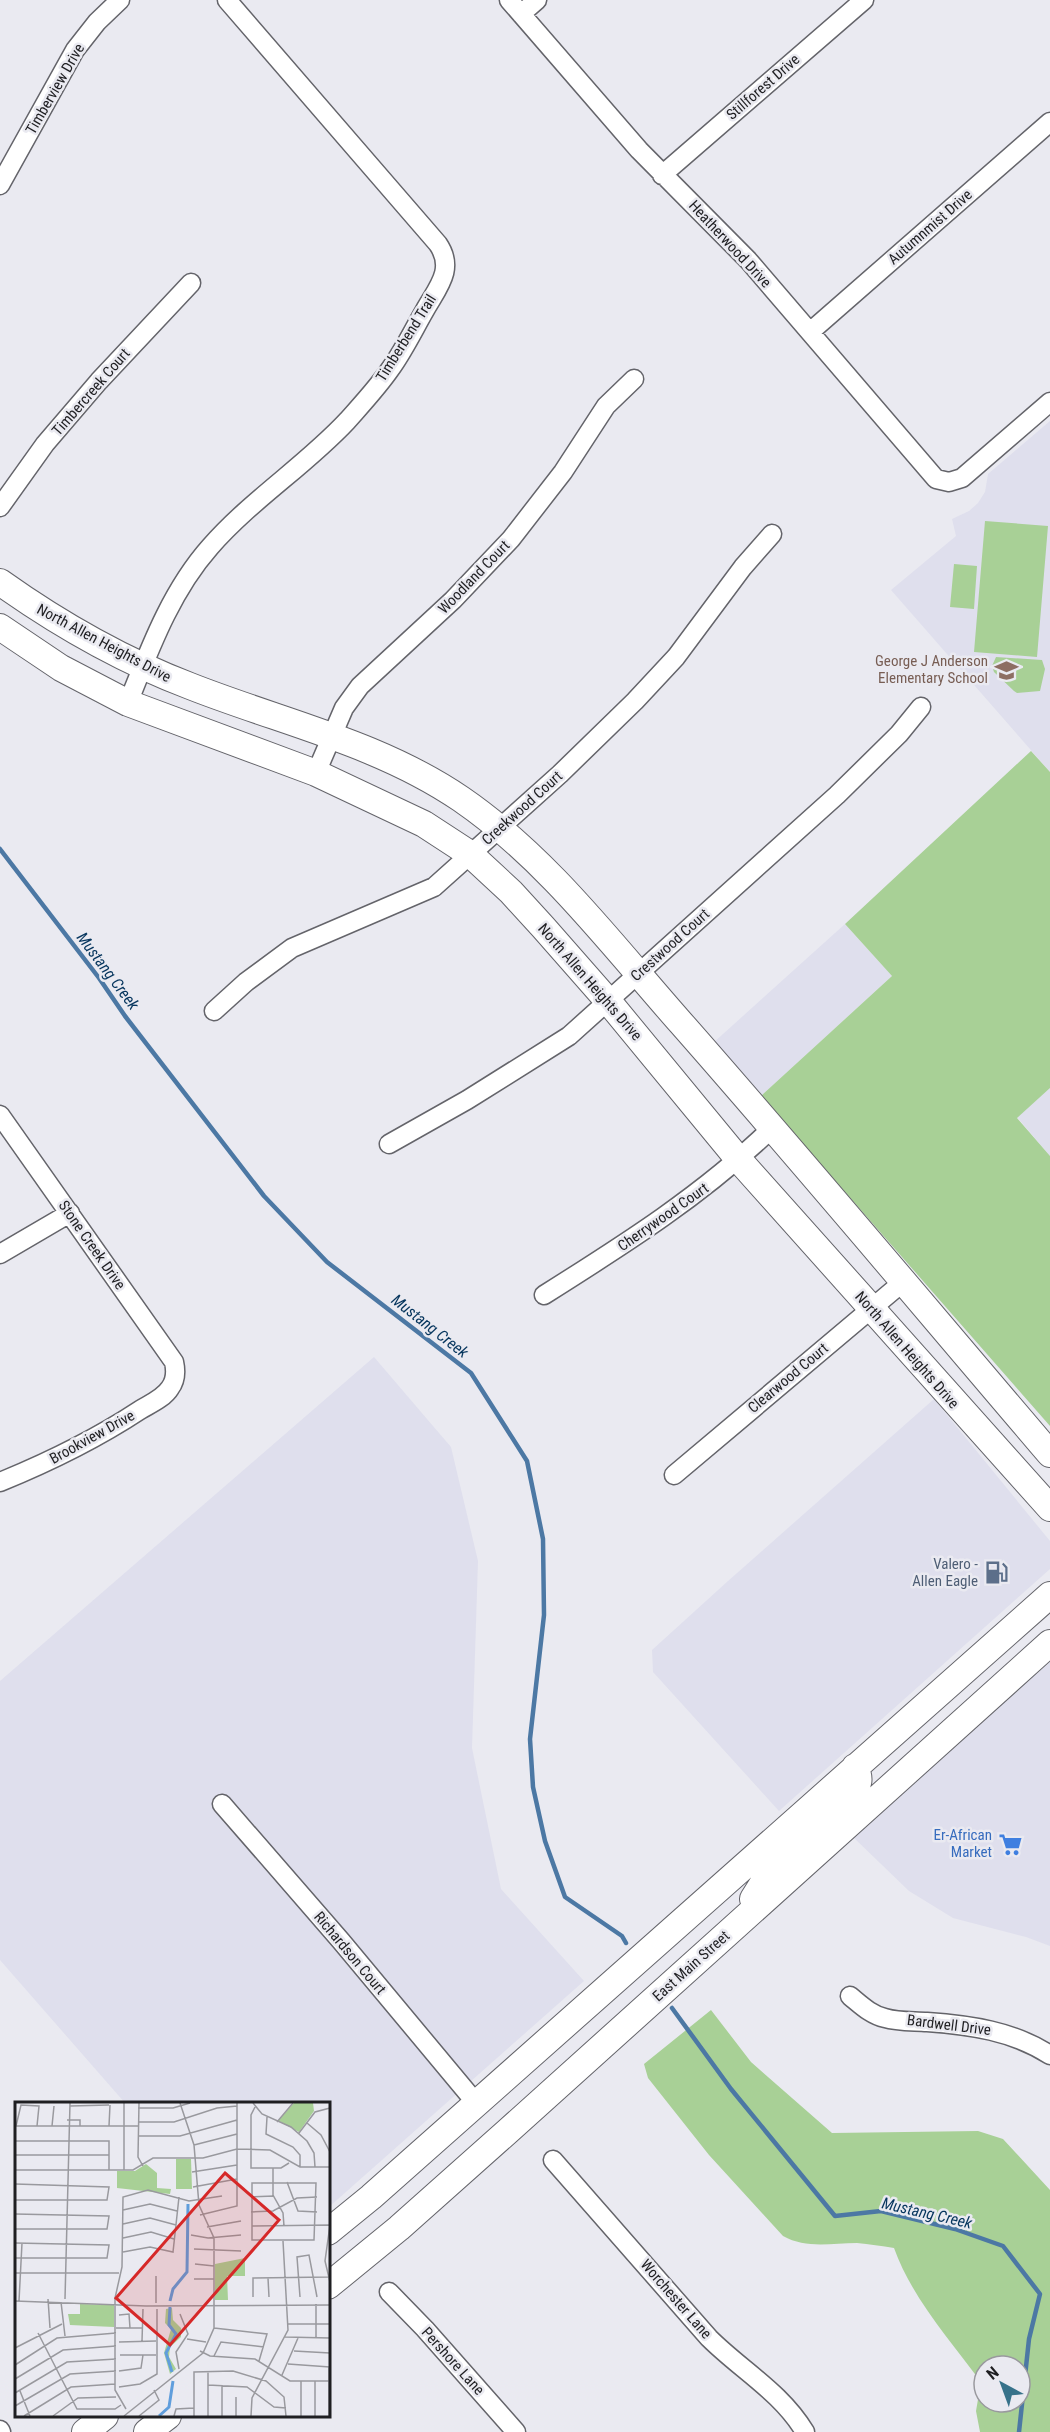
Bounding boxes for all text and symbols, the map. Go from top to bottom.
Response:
street label: Timberview Drive [22,40,88,138]
street label: Stillforest Drive [723,50,803,124]
street label: Autumnmist Drive [884,186,976,268]
street label: Heatherwood Drive [685,197,775,291]
street label: Timberbend Trail [372,291,440,385]
street label: Timbercreek Court [48,345,134,439]
street label: Woodland Court [434,537,514,617]
street label: North Allen Heights Drive [34,600,174,686]
place label: George J Anderson Elementary School [875,652,988,687]
school or university icon: George J Anderson Elementary School [993,657,1019,683]
street label: Creekwood Court [478,767,566,849]
street label: Crestwood Court [627,905,713,985]
street label: North Allen Heights Drive [534,920,646,1044]
water label: Mustang Creek [73,929,144,1014]
street label: Cherrywood Court [614,1179,712,1255]
street label: Stone Creek Drive [55,1197,129,1293]
street label: North Allen Heights Drive [851,1288,963,1412]
water label: Mustang Creek [388,1290,473,1362]
street label: Clearwood Court [744,1339,832,1417]
street label: Brookview Drive [46,1406,138,1468]
place label: Valero - Allen Eagle [912,1555,978,1590]
fuel station icon: Valero - Allen Eagle [983,1560,1009,1586]
place label: Er-African Market [933,1826,992,1861]
supermarket icon: Er-African Market [997,1831,1023,1857]
street label: Richardson Court [310,1908,390,1998]
street label: East Main Street [649,1927,733,2005]
street label: Bardwell Drive [906,2011,992,2039]
inset map [15,2102,330,2417]
water label: Mustang Creek [880,2193,975,2233]
street label: Worchester Lane [637,2256,715,2342]
street label: Pershore Lane [418,2323,488,2399]
north arrow [972,2354,1032,2414]
text: N [983,2363,1002,2383]

